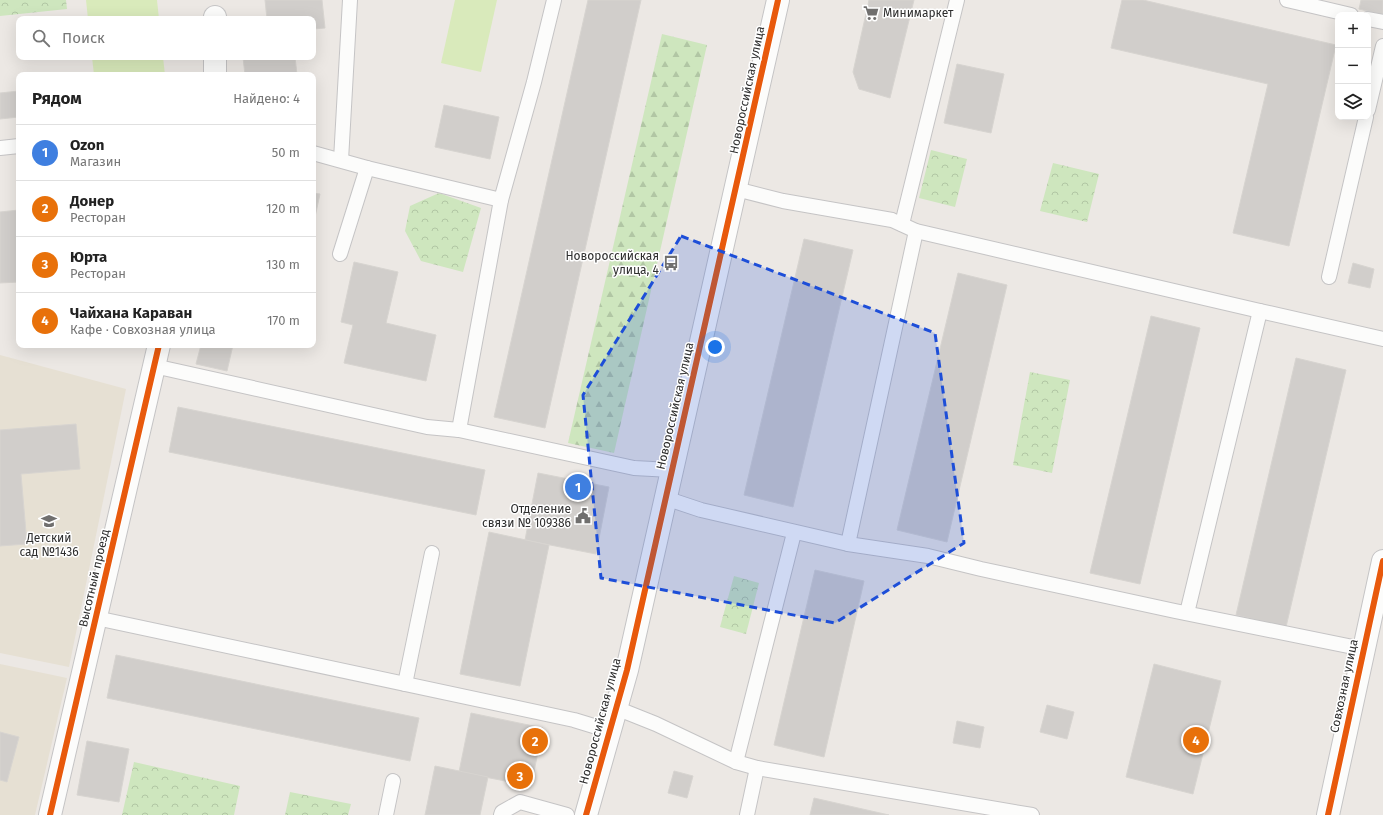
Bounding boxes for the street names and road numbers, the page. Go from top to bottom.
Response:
street label: Новороссийская улица [727,25,767,155]
street label: Новороссийская улица [654,341,696,471]
street label: Высотный проезд [76,527,112,628]
street label: Совхозная улица [1327,638,1361,734]
street label: Новороссийская улица [576,656,624,786]

